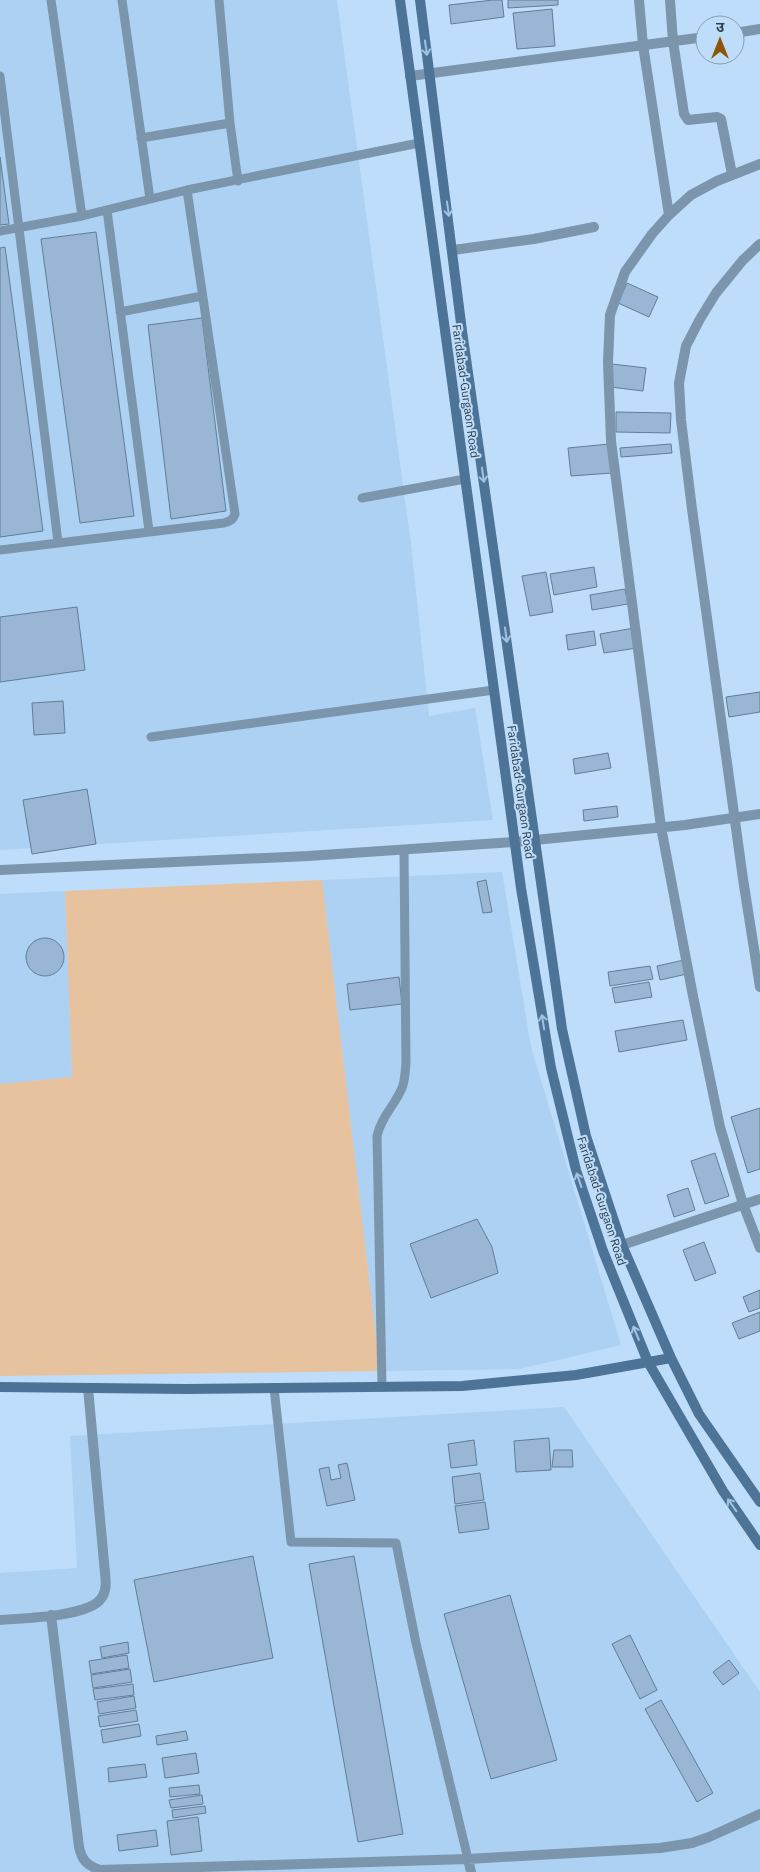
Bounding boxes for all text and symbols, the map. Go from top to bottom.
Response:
north arrow [695,15,745,65]
text: उ [716,18,725,36]
one-way arrow [421,40,431,56]
one-way arrow [443,201,453,217]
street label: Faridabad-Gurgaon Road [449,323,483,459]
one-way arrow [478,466,488,482]
one-way arrow [501,627,511,643]
street label: Faridabad-Gurgaon Road [504,724,538,860]
one-way arrow [538,1014,548,1030]
street label: Faridabad-Gurgaon Road [574,1135,630,1267]
one-way arrow [574,1172,584,1188]
one-way arrow [630,1326,640,1341]
one-way arrow [727,1498,737,1512]

